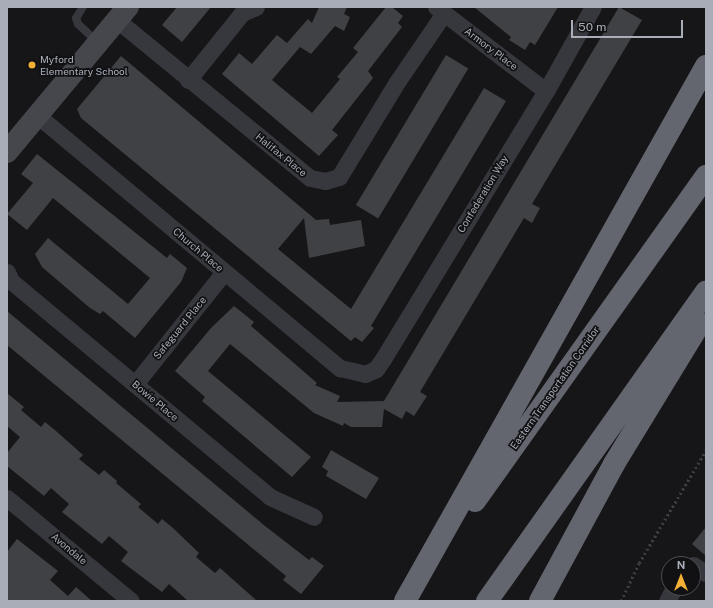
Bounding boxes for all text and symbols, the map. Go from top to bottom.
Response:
scale bar [573,12,685,38]
text: 50 m [578,20,606,34]
street label: Armory Place [462,25,520,73]
place label: Myford Elementary School [40,53,128,76]
marker: Myford Elementary School [27,60,37,70]
street label: Halifax Place [253,131,309,179]
street label: Confederation Way [455,153,511,235]
street label: Church Place [170,226,226,274]
street label: Safeguard Place [151,294,209,362]
street label: Eastern Transportation Corridor [508,324,602,452]
street label: Bowie Place [129,378,181,424]
street label: Avondale [49,531,89,567]
north arrow [661,556,701,596]
text: N [677,559,685,571]

